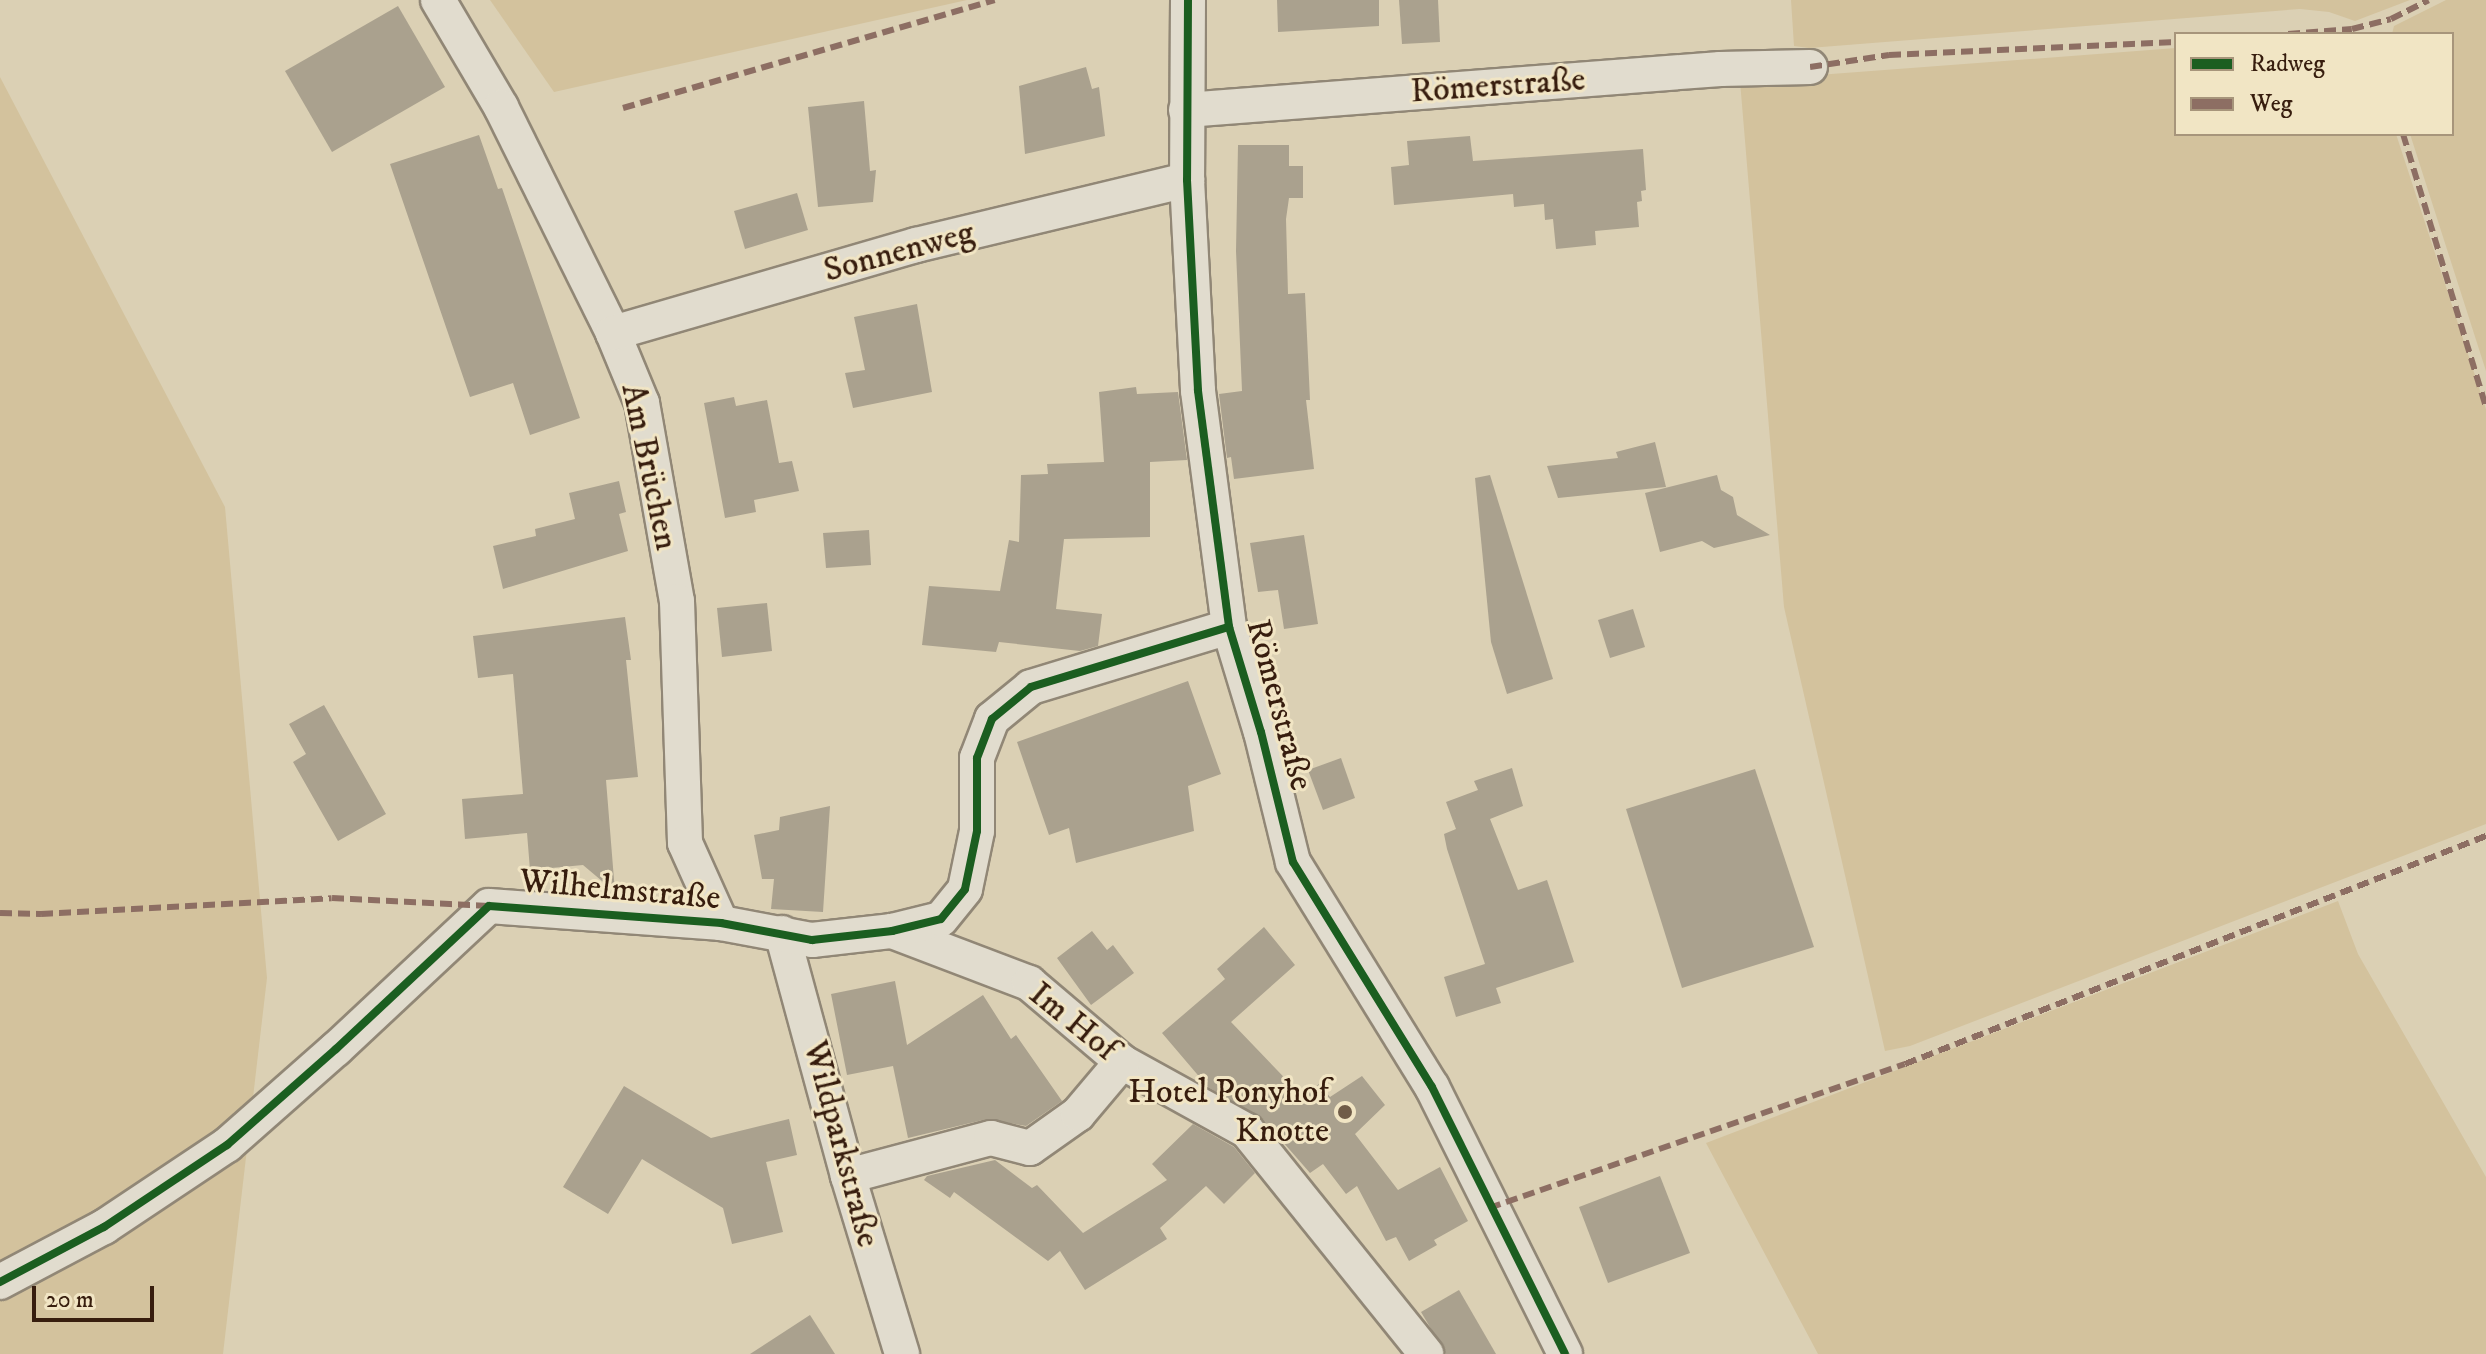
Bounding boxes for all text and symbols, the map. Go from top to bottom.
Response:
legend [2174,32,2454,136]
text: Radweg [2250,49,2325,79]
street label: Römerstraße [1409,60,1587,112]
text: Weg [2250,89,2292,119]
street label: Sonnenweg [819,212,979,292]
street label: Am Brüchen [611,380,687,554]
street label: Römerstraße [1237,615,1321,795]
street label: Wilhelmstraße [518,861,722,919]
street label: Im Hof [1020,974,1126,1070]
street label: Wildparkstraße [794,1036,888,1252]
place label: Hotel Ponyhof Knotte [1128,1072,1329,1152]
marker: Hotel Ponyhof Knotte [1336,1103,1354,1121]
scale bar [36,1270,158,1320]
text: 20 m [46,1285,94,1315]

